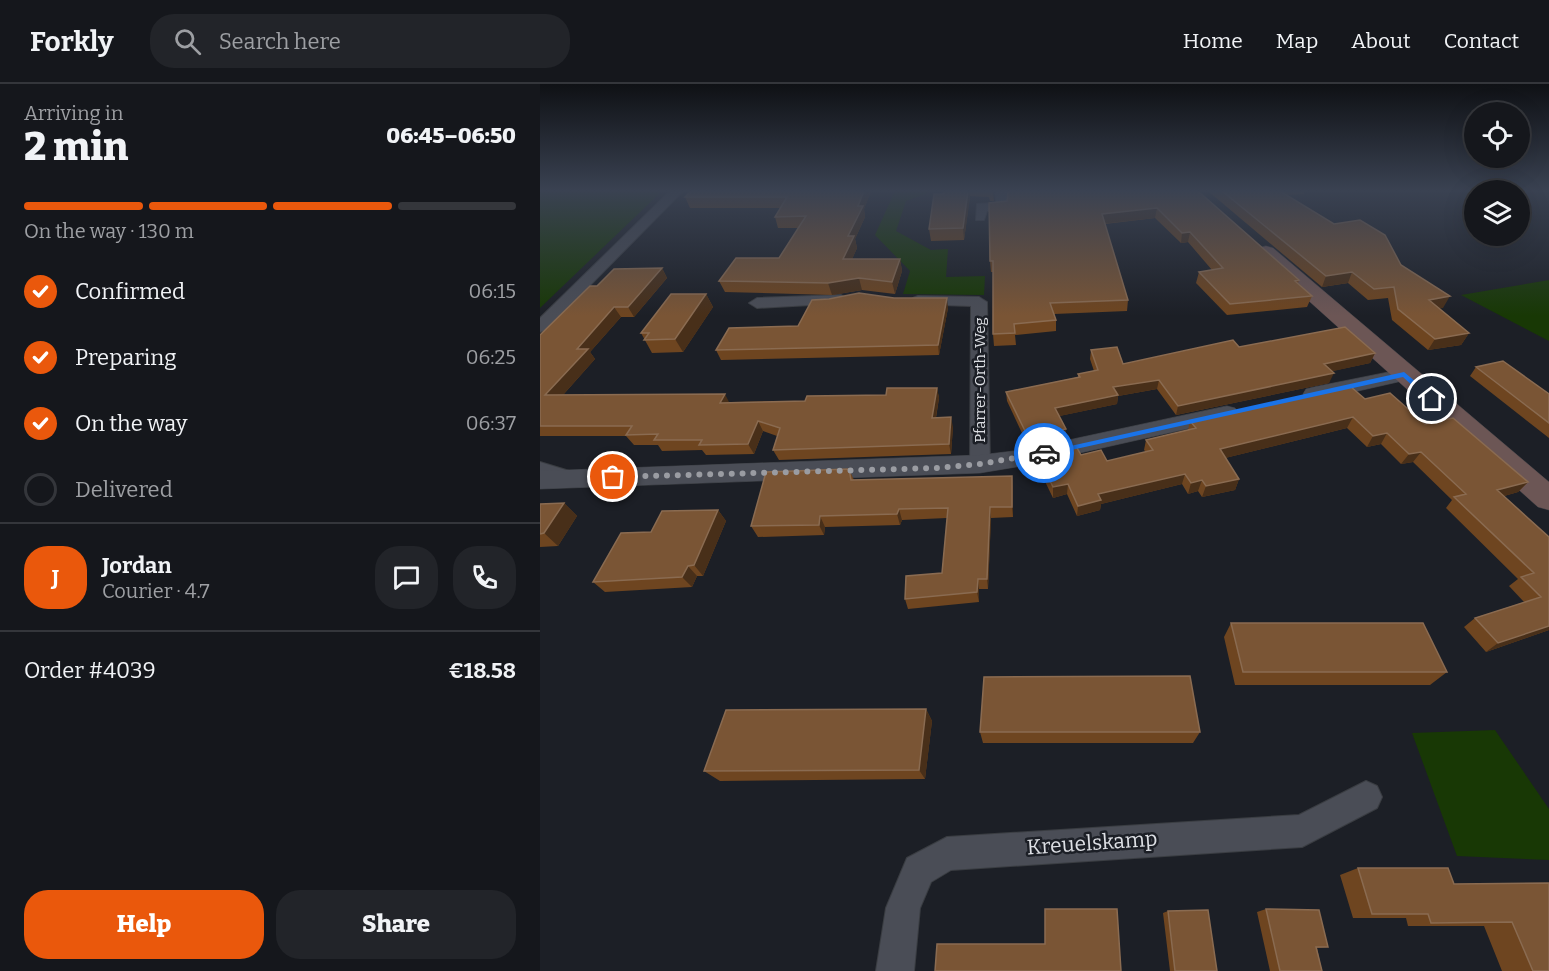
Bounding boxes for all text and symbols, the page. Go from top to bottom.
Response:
search box [150,14,570,68]
text: Forkly [30,25,114,58]
icon: search [171,25,204,58]
text: Search here [219,28,341,55]
text: Home [1183,28,1243,54]
text: Map [1276,28,1318,54]
text: About [1351,28,1411,54]
text: Contact [1444,28,1519,54]
text: Arriving in [24,101,123,125]
map controls [1464,102,1530,246]
button: locate [1464,102,1530,168]
text: 06:45–06:50 [386,122,516,149]
text: 2 min [24,124,128,170]
button: layers [1464,180,1530,246]
text: On the way · 130 m [24,219,194,243]
icon: check [24,275,57,308]
text: Confirmed [75,278,185,305]
text: 06:15 [468,279,516,303]
street label: Pfarrer-Orth-Weg [971,317,989,443]
icon: check [24,341,57,374]
text: Preparing [75,344,177,371]
text: 06:25 [466,345,516,369]
pin [1406,373,1457,424]
icon: home [1415,382,1448,415]
icon: check [24,407,57,440]
text: On the way [75,410,187,437]
text: 06:37 [466,411,516,435]
courier [1014,423,1074,483]
icon: car [1028,437,1061,470]
pin [587,451,638,502]
icon: bag [596,460,629,493]
text: Delivered [75,476,173,503]
button: chat [375,546,438,609]
button: phone [453,546,516,609]
text: Jordan [102,552,172,579]
text: J [52,564,59,591]
text: Courier · 4.7 [102,579,210,603]
text: Order #4039 [24,657,156,684]
text: €18.58 [448,657,516,684]
street label: Kreuelskamp [1026,825,1158,861]
button: Help [24,890,264,959]
button: Share [276,890,516,959]

